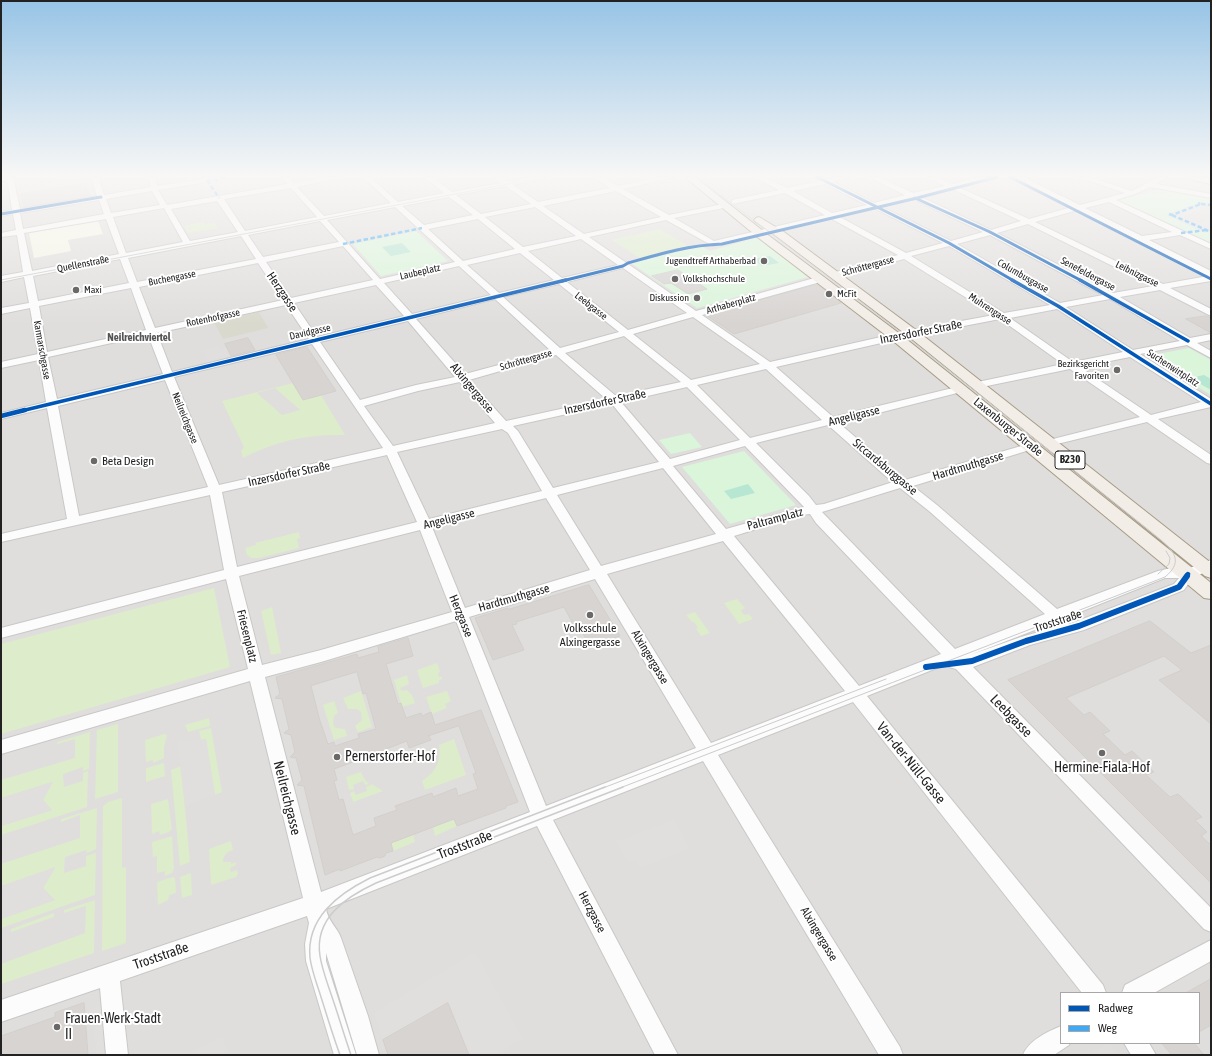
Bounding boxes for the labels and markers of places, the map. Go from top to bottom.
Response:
place label: Jugendtreff Arthaberbad [666,255,756,267]
marker: Jugendtreff Arthaberbad [759,256,769,266]
place label: Volkshochschule [683,273,745,285]
marker: Volkshochschule [670,274,680,284]
place label: Maxi [84,284,102,296]
marker: Maxi [71,285,81,295]
place label: McFit [837,288,857,300]
marker: McFit [824,289,834,299]
place label: Diskussion [649,292,689,304]
marker: Diskussion [692,293,702,303]
place label: Bezirksgericht Favoriten [1058,358,1109,382]
marker: Bezirksgericht Favoriten [1112,365,1122,375]
place label: Beta Design [102,454,154,468]
marker: Beta Design [89,456,99,466]
marker: Volksschule Alxingergasse [585,610,595,620]
place label: Volksschule Alxingergasse [560,621,620,649]
marker: Hermine-Fiala-Hof [1097,748,1107,758]
place label: Pernerstorfer-Hof [345,749,435,765]
marker: Pernerstorfer-Hof [332,752,342,762]
place label: Hermine-Fiala-Hof [1054,760,1150,776]
place label: Frauen-Werk-Stadt II [65,1011,161,1044]
marker: Frauen-Werk-Stadt II [52,1022,62,1032]

